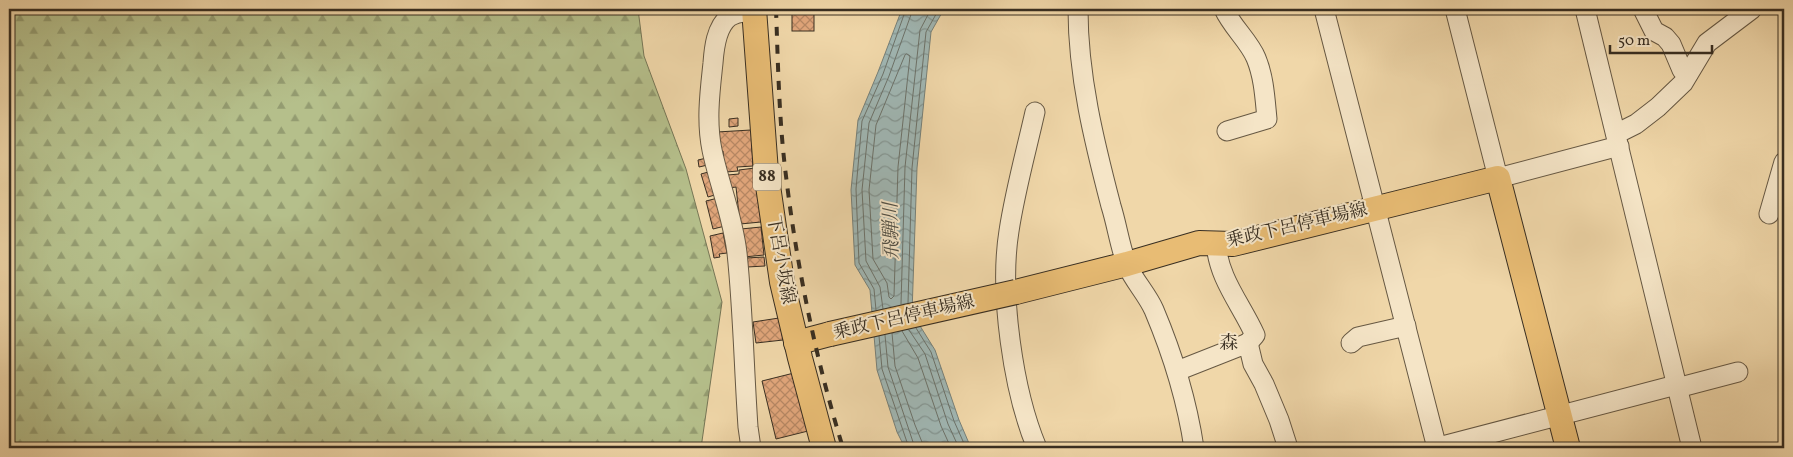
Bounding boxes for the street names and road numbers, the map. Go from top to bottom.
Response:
road number: 88 [753,163,781,190]
street label: 乗政下呂停車場線 [1224,198,1370,254]
street label: 下呂小坂線 [760,214,800,306]
street label: 乗政下呂停車場線 [831,290,977,346]

